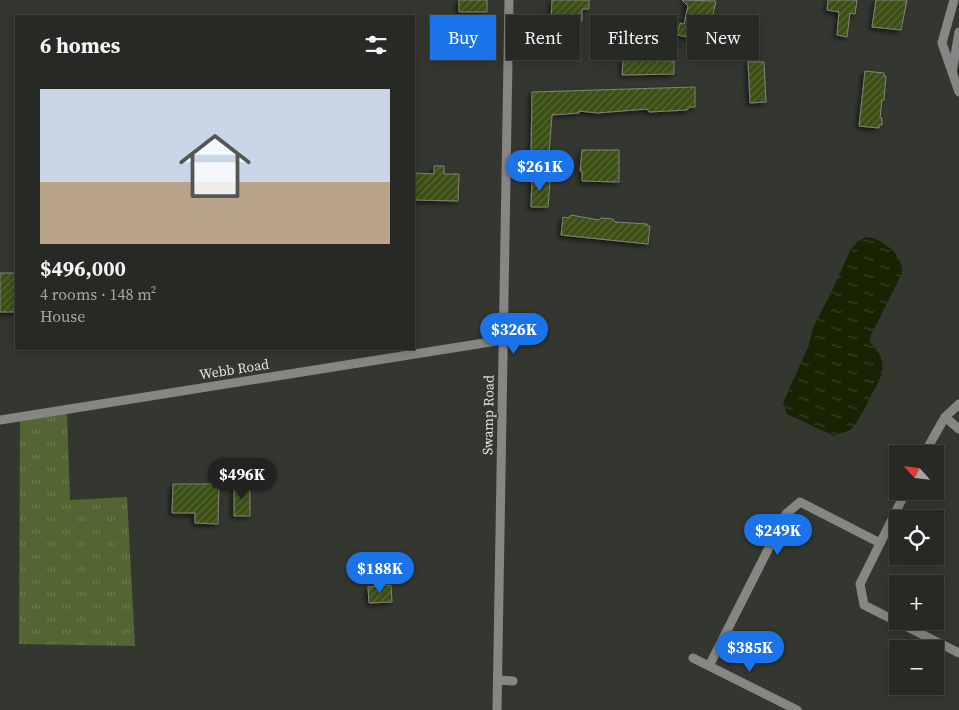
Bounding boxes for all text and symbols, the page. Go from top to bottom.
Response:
chip: Buy [430,15,496,60]
chip: Rent [506,15,580,60]
chip: Filters [590,15,677,60]
chip: New [687,15,759,60]
text: 6 homes [40,31,120,60]
icon: filters [362,31,390,59]
icon: home [170,121,260,211]
pin: $261K [505,150,575,192]
text: $261K [517,155,563,177]
text: $496,000 [40,254,126,283]
text: 4 rooms · 148 m² [40,283,156,305]
text: House [40,305,85,327]
pin: $326K [479,312,549,355]
text: $326K [491,318,537,340]
street label: Webb Road [198,354,270,384]
street label: Swamp Road [477,375,499,455]
north arrow [889,445,944,500]
map controls [889,445,944,695]
pin: $496K [207,458,277,500]
text: $496K [219,463,265,485]
button: locate [889,510,944,565]
pin: $249K [743,514,813,556]
text: $249K [755,519,801,541]
pin: $188K [345,552,415,594]
text: $188K [357,557,403,579]
button: + [889,575,944,630]
pin: $385K [715,630,785,673]
text: $385K [727,636,773,658]
button: − [889,640,944,695]

